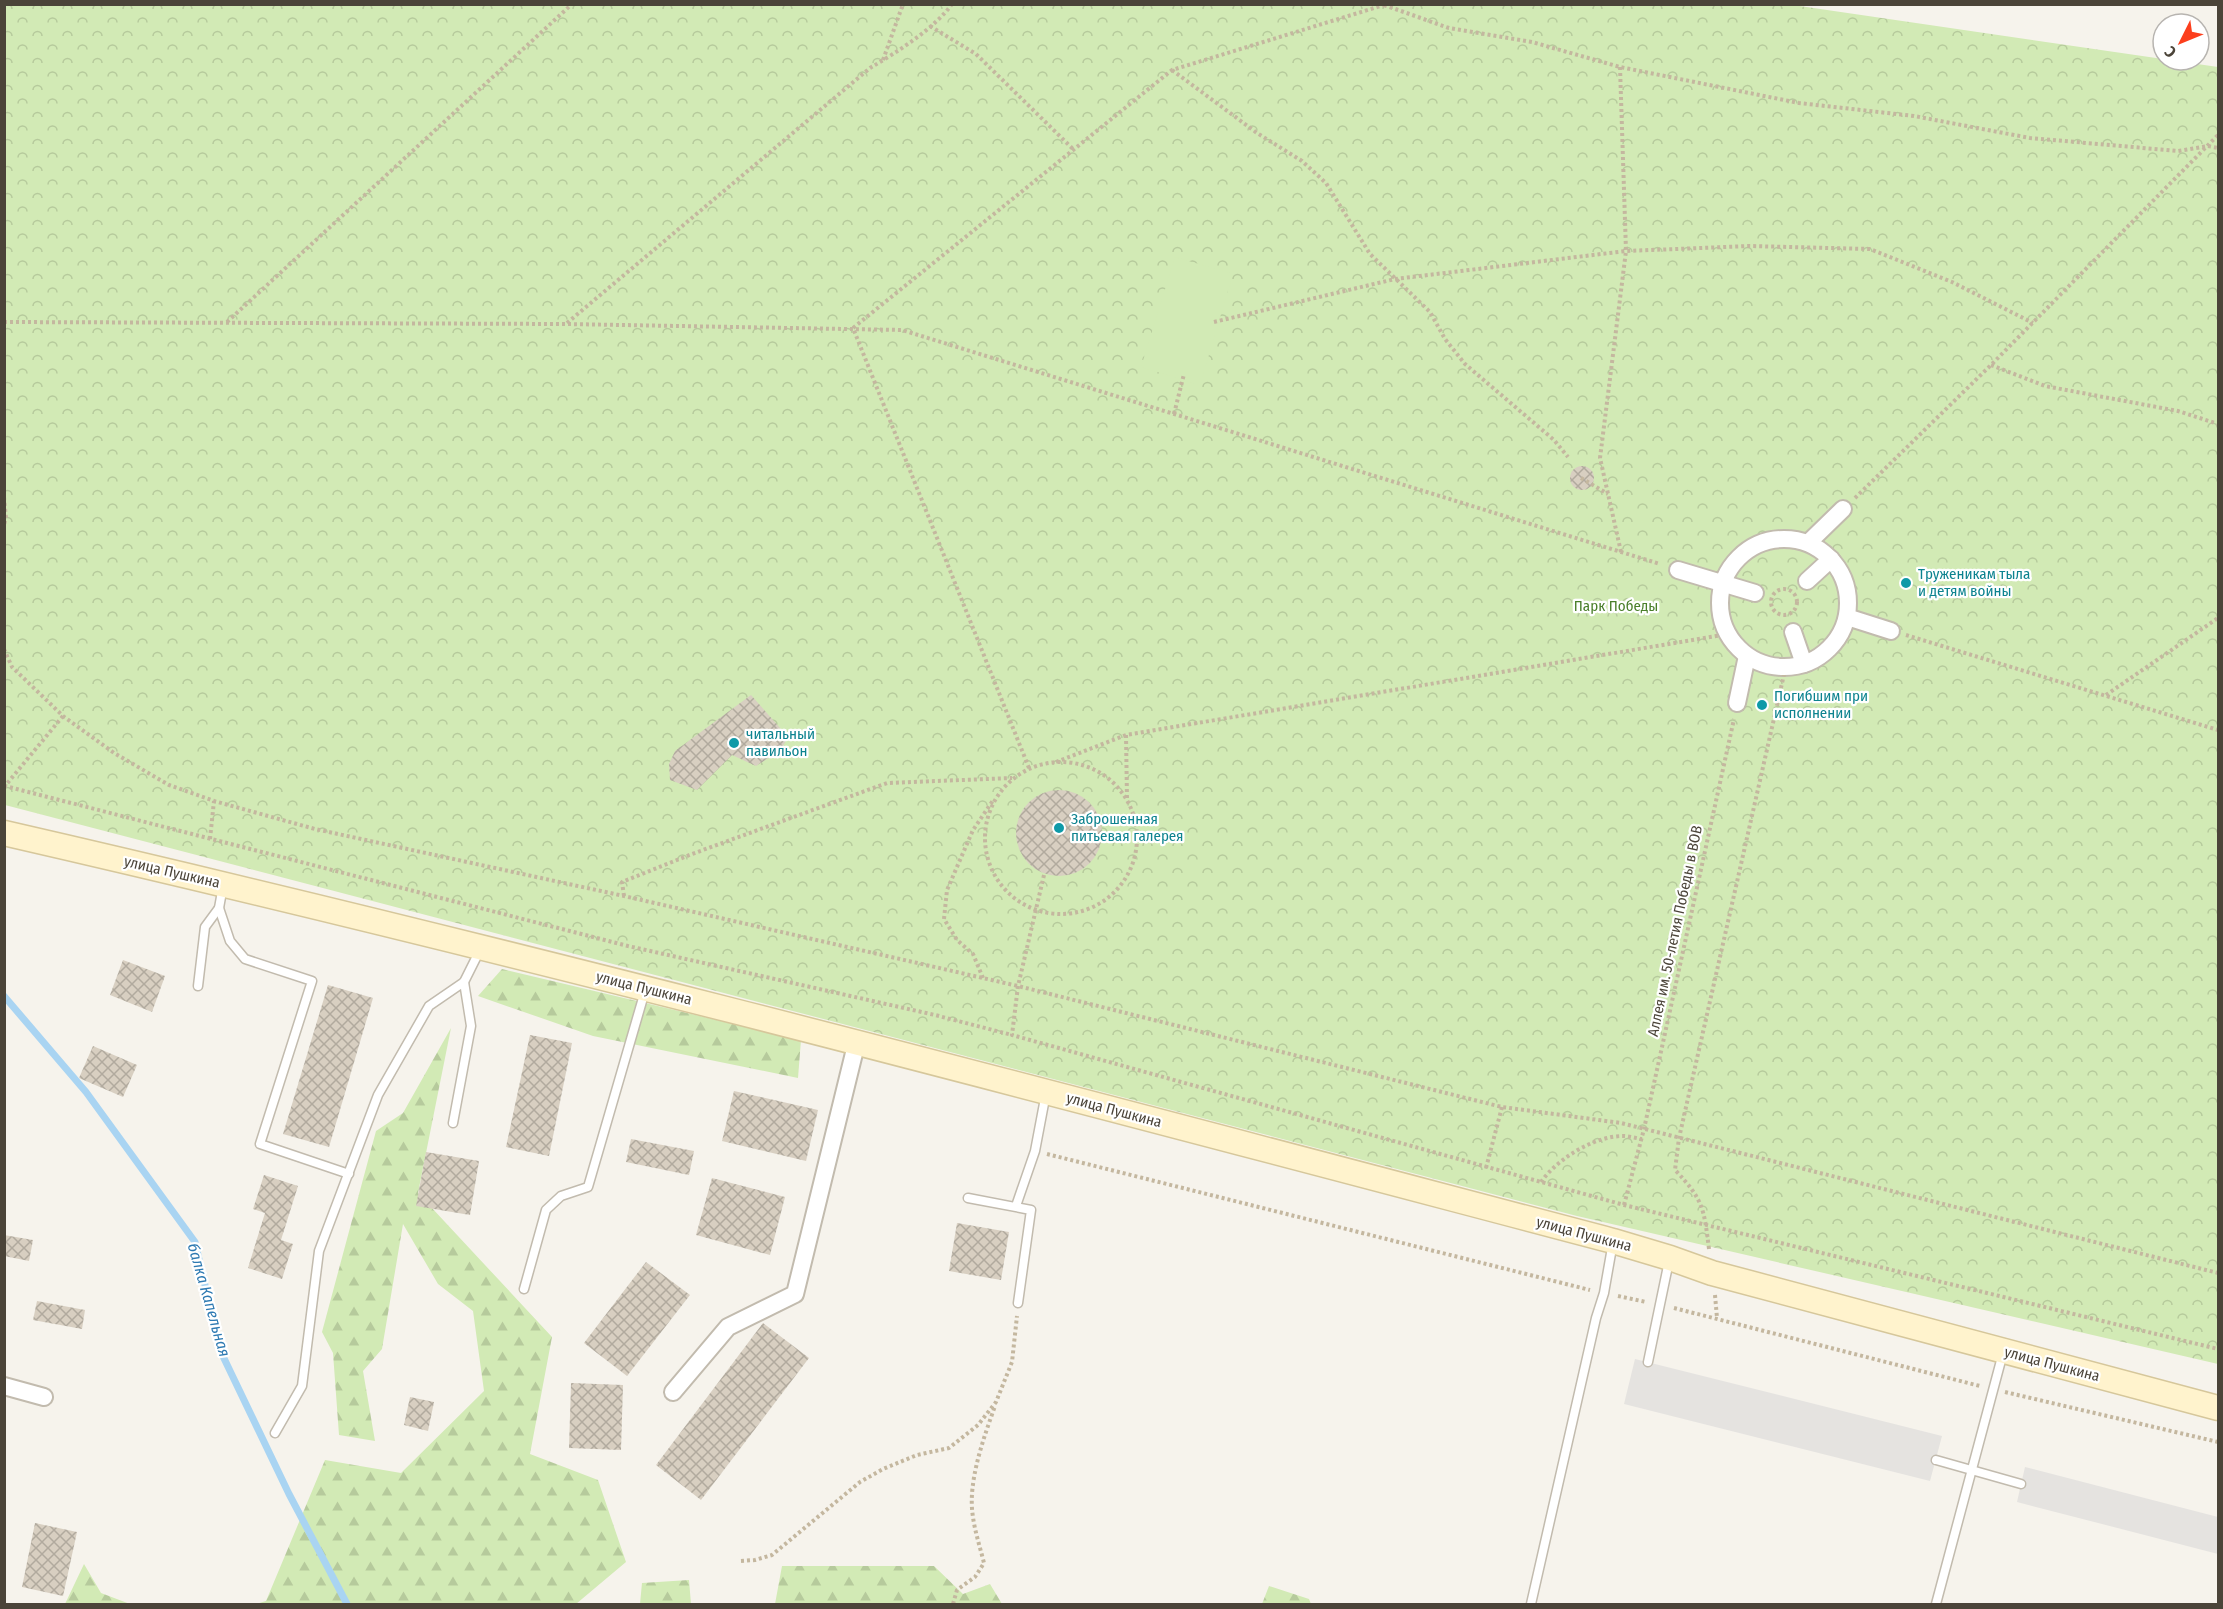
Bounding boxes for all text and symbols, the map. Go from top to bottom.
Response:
north arrow [2151,12,2211,72]
text: С [2160,42,2180,61]
place label: Труженикам тыла и детям войны [1918,565,2030,600]
marker: Труженикам тыла и детям войны [1899,576,1913,590]
park label: Парк Победы [1574,597,1658,615]
place label: Погибшим при исполнении [1774,687,1868,722]
marker: Погибшим при исполнении [1755,698,1769,712]
place label: читальный павильон [746,725,815,760]
marker: читальный павильон [727,736,741,750]
place label: Заброшенная питьевая галерея [1071,810,1184,845]
marker: Заброшенная питьевая галерея [1052,821,1066,835]
street label: Аллея им. 50-летия Победы в ВОВ [1644,824,1706,1038]
street label: улица Пушкина [122,852,222,892]
street label: улица Пушкина [594,967,694,1009]
street label: улица Пушкина [1064,1089,1164,1131]
street label: улица Пушкина [1534,1213,1634,1255]
water label: балка Капельная [184,1241,234,1359]
street label: улица Пушкина [2002,1343,2102,1385]

